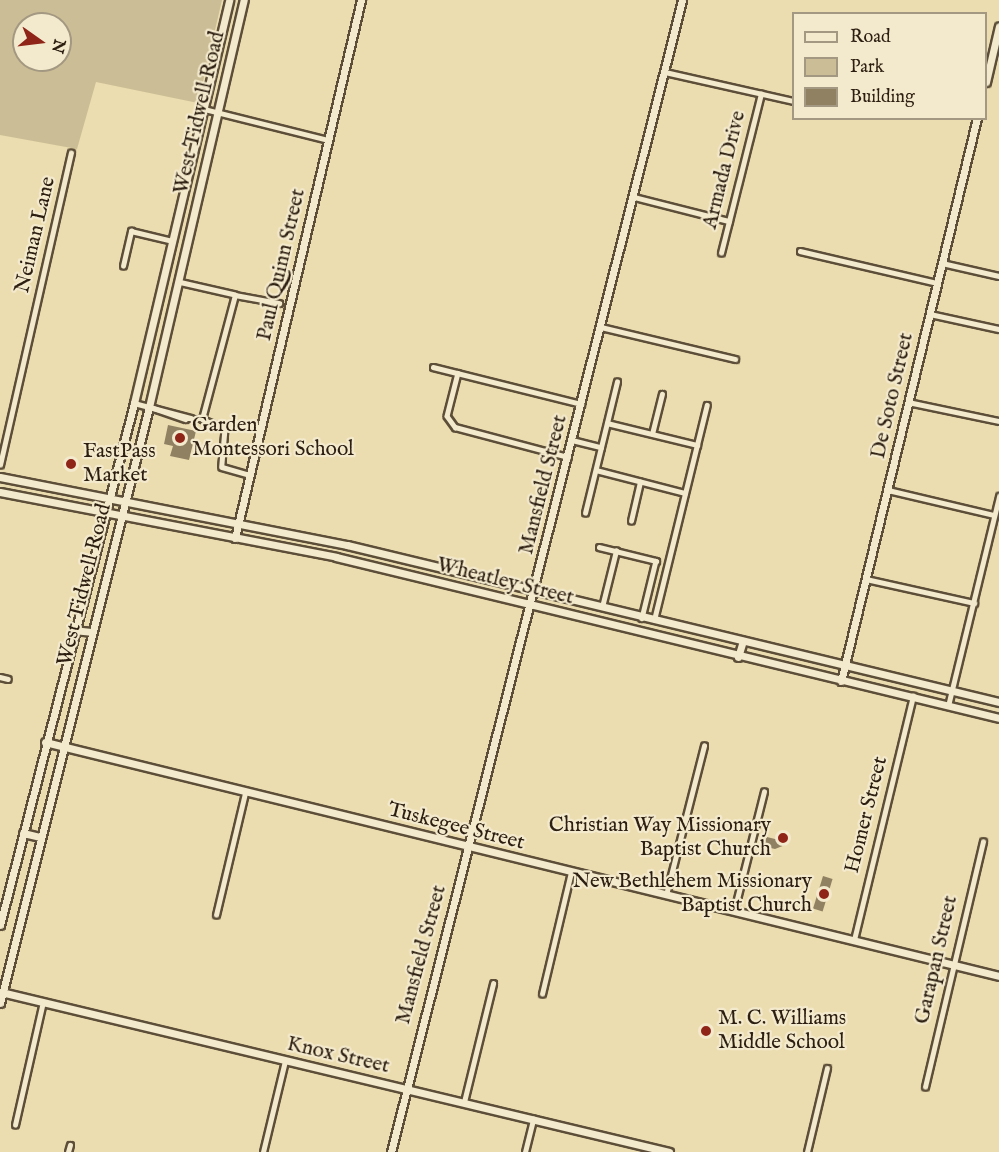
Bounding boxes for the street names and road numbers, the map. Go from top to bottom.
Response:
street label: West Tidwell Road [169,29,231,197]
street label: Armada Drive [698,108,752,232]
street label: Neiman Lane [10,174,62,296]
street label: Paul Quinn Street [252,187,312,343]
street label: De Soto Street [866,331,920,461]
street label: Mansfield Street [514,413,574,557]
street label: West Tidwell Road [53,501,117,669]
street label: Wheatley Street [434,553,576,611]
street label: Homer Street [840,754,894,876]
street label: Tuskegee Street [385,798,527,856]
street label: Mansfield Street [391,883,453,1027]
street label: Garapan Street [910,893,964,1027]
street label: Knox Street [284,1032,392,1080]

